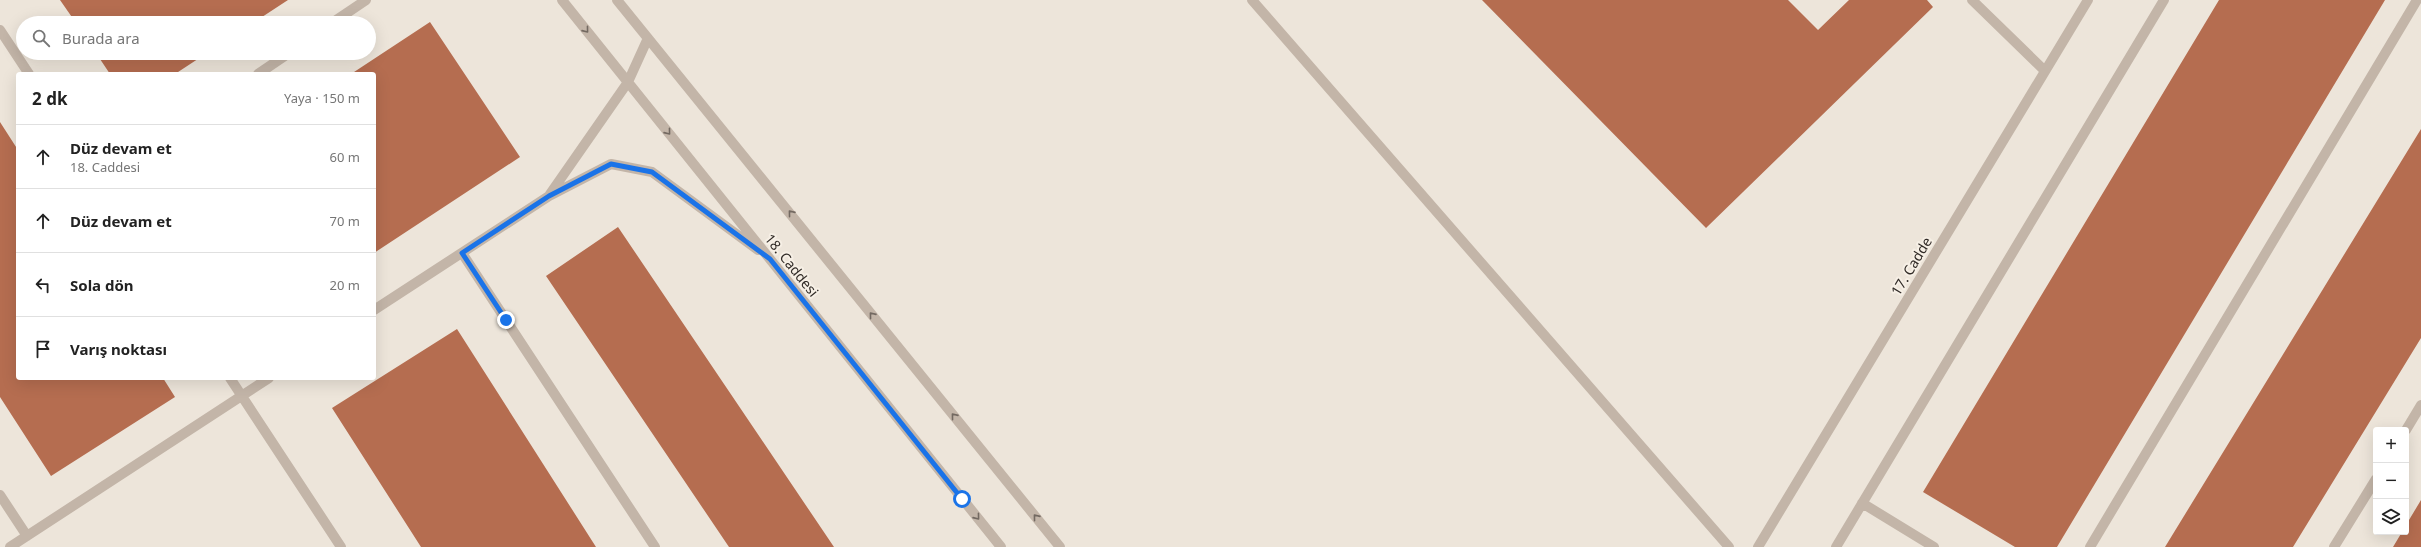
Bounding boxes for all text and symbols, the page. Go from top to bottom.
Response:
search box [16,16,376,60]
one-way arrow [582,26,589,33]
icon: search [30,27,52,49]
text: Burada ara [62,28,140,48]
text: 2 dk [32,87,67,110]
text: Yaya · 150 m [284,89,360,107]
one-way arrow [663,127,670,134]
text: Düz devam et [70,138,172,158]
icon: ahead [32,146,54,168]
text: 60 m [330,148,360,166]
text: 18. Caddesi [70,158,140,176]
icon: ahead [32,210,54,232]
text: Düz devam et [70,211,172,231]
one-way arrow [788,211,795,218]
text: 70 m [330,212,360,230]
street label: 18. Caddesi [761,230,823,300]
street label: 17. Cadde [1886,233,1936,299]
icon: left [32,274,54,296]
text: Sola dön [70,275,134,295]
text: 20 m [330,276,360,294]
route end [497,311,515,329]
one-way arrow [870,312,877,319]
icon: arrive [32,338,54,360]
text: Varış noktası [70,339,167,359]
one-way arrow [952,413,959,420]
map controls [2373,427,2409,535]
button: + [2373,427,2409,463]
button: − [2373,463,2409,499]
route start [953,490,971,508]
button: layers [2373,499,2409,535]
one-way arrow [972,513,979,520]
one-way arrow [1033,514,1040,521]

